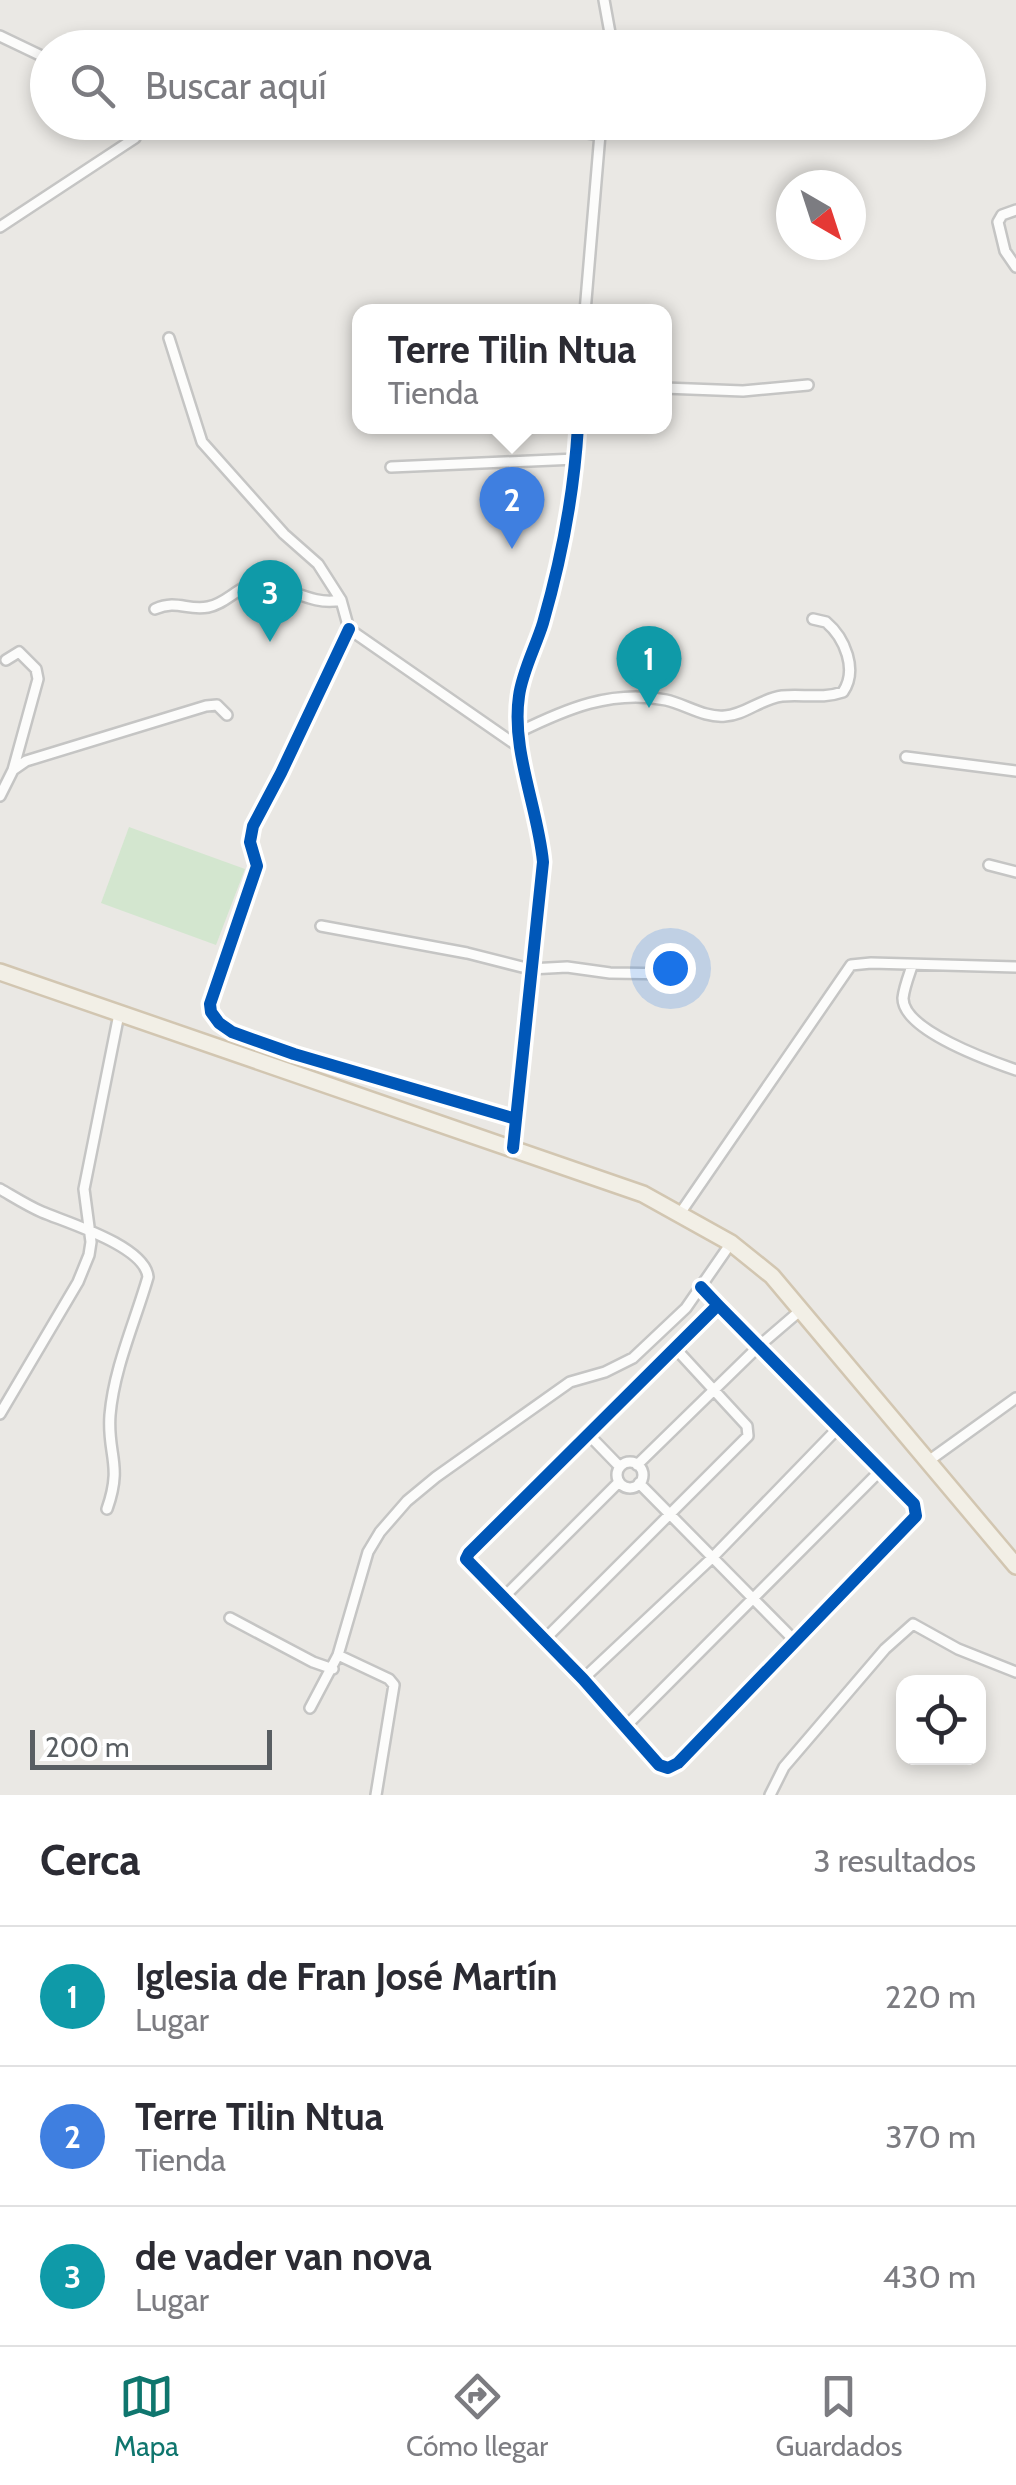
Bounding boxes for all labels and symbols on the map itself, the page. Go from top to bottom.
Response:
north arrow [776,170,866,260]
pin: 2 [480,466,544,549]
pin: 3 [238,560,302,642]
pin: 1 [616,626,682,708]
your location [645,943,696,994]
scale bar [30,1725,272,1770]

